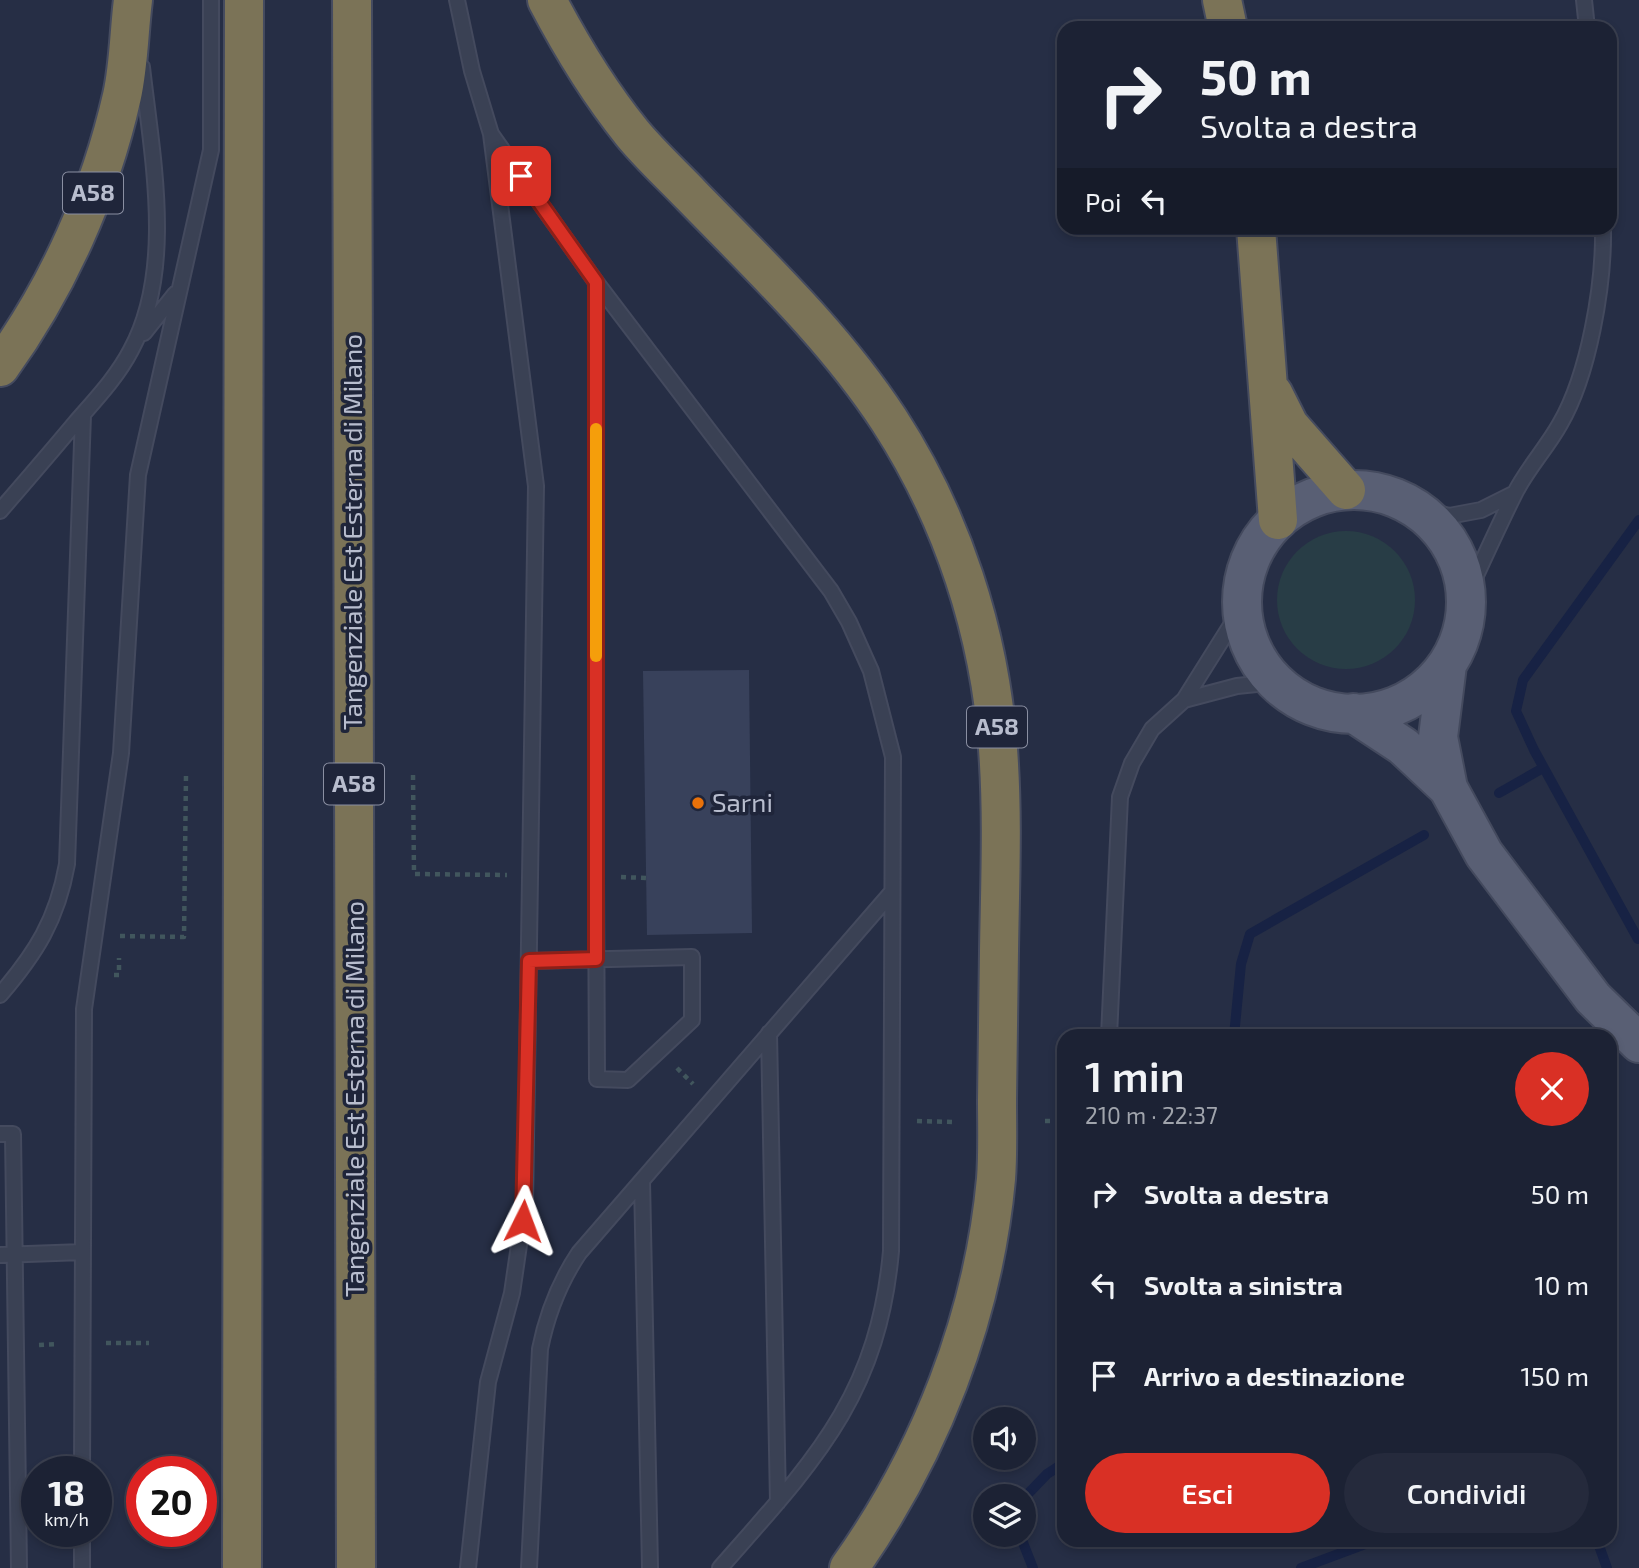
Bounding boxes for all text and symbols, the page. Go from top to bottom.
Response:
text: 50 m [1200,46,1312,105]
icon: right [1085,49,1176,140]
text: Svolta a destra [1200,106,1418,144]
pin [491,146,551,206]
icon: arrive [502,157,540,195]
road number: A58 [63,173,123,214]
icon: left [1135,182,1173,220]
text: Poi [1085,186,1121,217]
street label: Tangenziale Est Esterna di Milano [336,334,367,730]
road number: A58 [967,706,1027,748]
road number: A58 [324,764,384,804]
place label: Sarni [712,786,773,817]
marker: Sarni [690,795,706,811]
street label: Tangenziale Est Esterna di Milano [338,901,369,1297]
text: 1 min [1085,1050,1185,1100]
button: close [1515,1052,1589,1126]
text: 210 m · 22:37 [1085,1101,1218,1129]
icon: right [1085,1175,1123,1213]
text: Svolta a destra [1144,1178,1329,1209]
text: 50 m [1531,1178,1589,1209]
position arrow [486,1184,560,1258]
icon: left [1085,1266,1123,1304]
text: Svolta a sinistra [1144,1269,1343,1300]
text: 10 m [1534,1269,1589,1300]
icon: arrive [1085,1357,1123,1395]
text: Arrivo a destinazione [1144,1360,1405,1391]
text: 150 m [1520,1360,1589,1391]
map controls [973,1407,1036,1547]
button: sound [973,1407,1036,1470]
button: Esci [1085,1453,1330,1533]
button: Condividi [1344,1453,1589,1533]
speed limit sign: 20 [126,1456,217,1547]
text: 18 [48,1471,85,1513]
button: layers [973,1484,1036,1547]
text: km/h [44,1508,89,1530]

